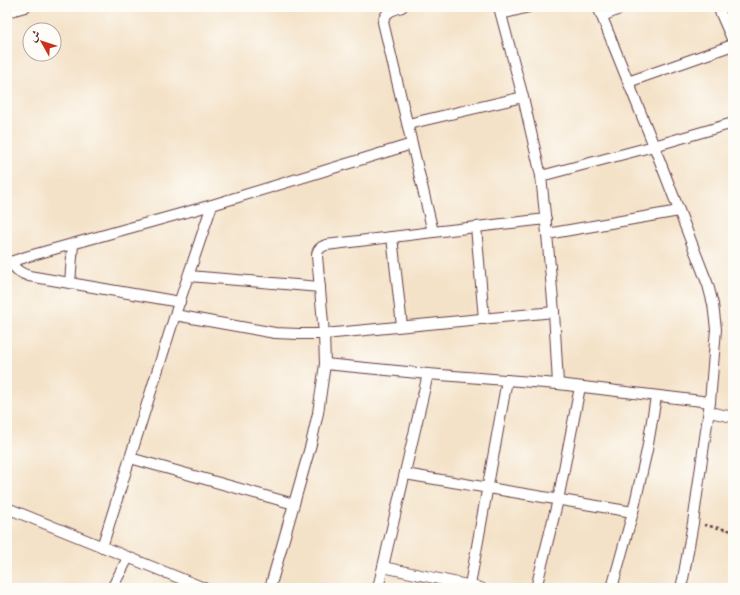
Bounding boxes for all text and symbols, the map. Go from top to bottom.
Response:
north arrow [22,22,62,62]
text: ش [26,28,43,44]

